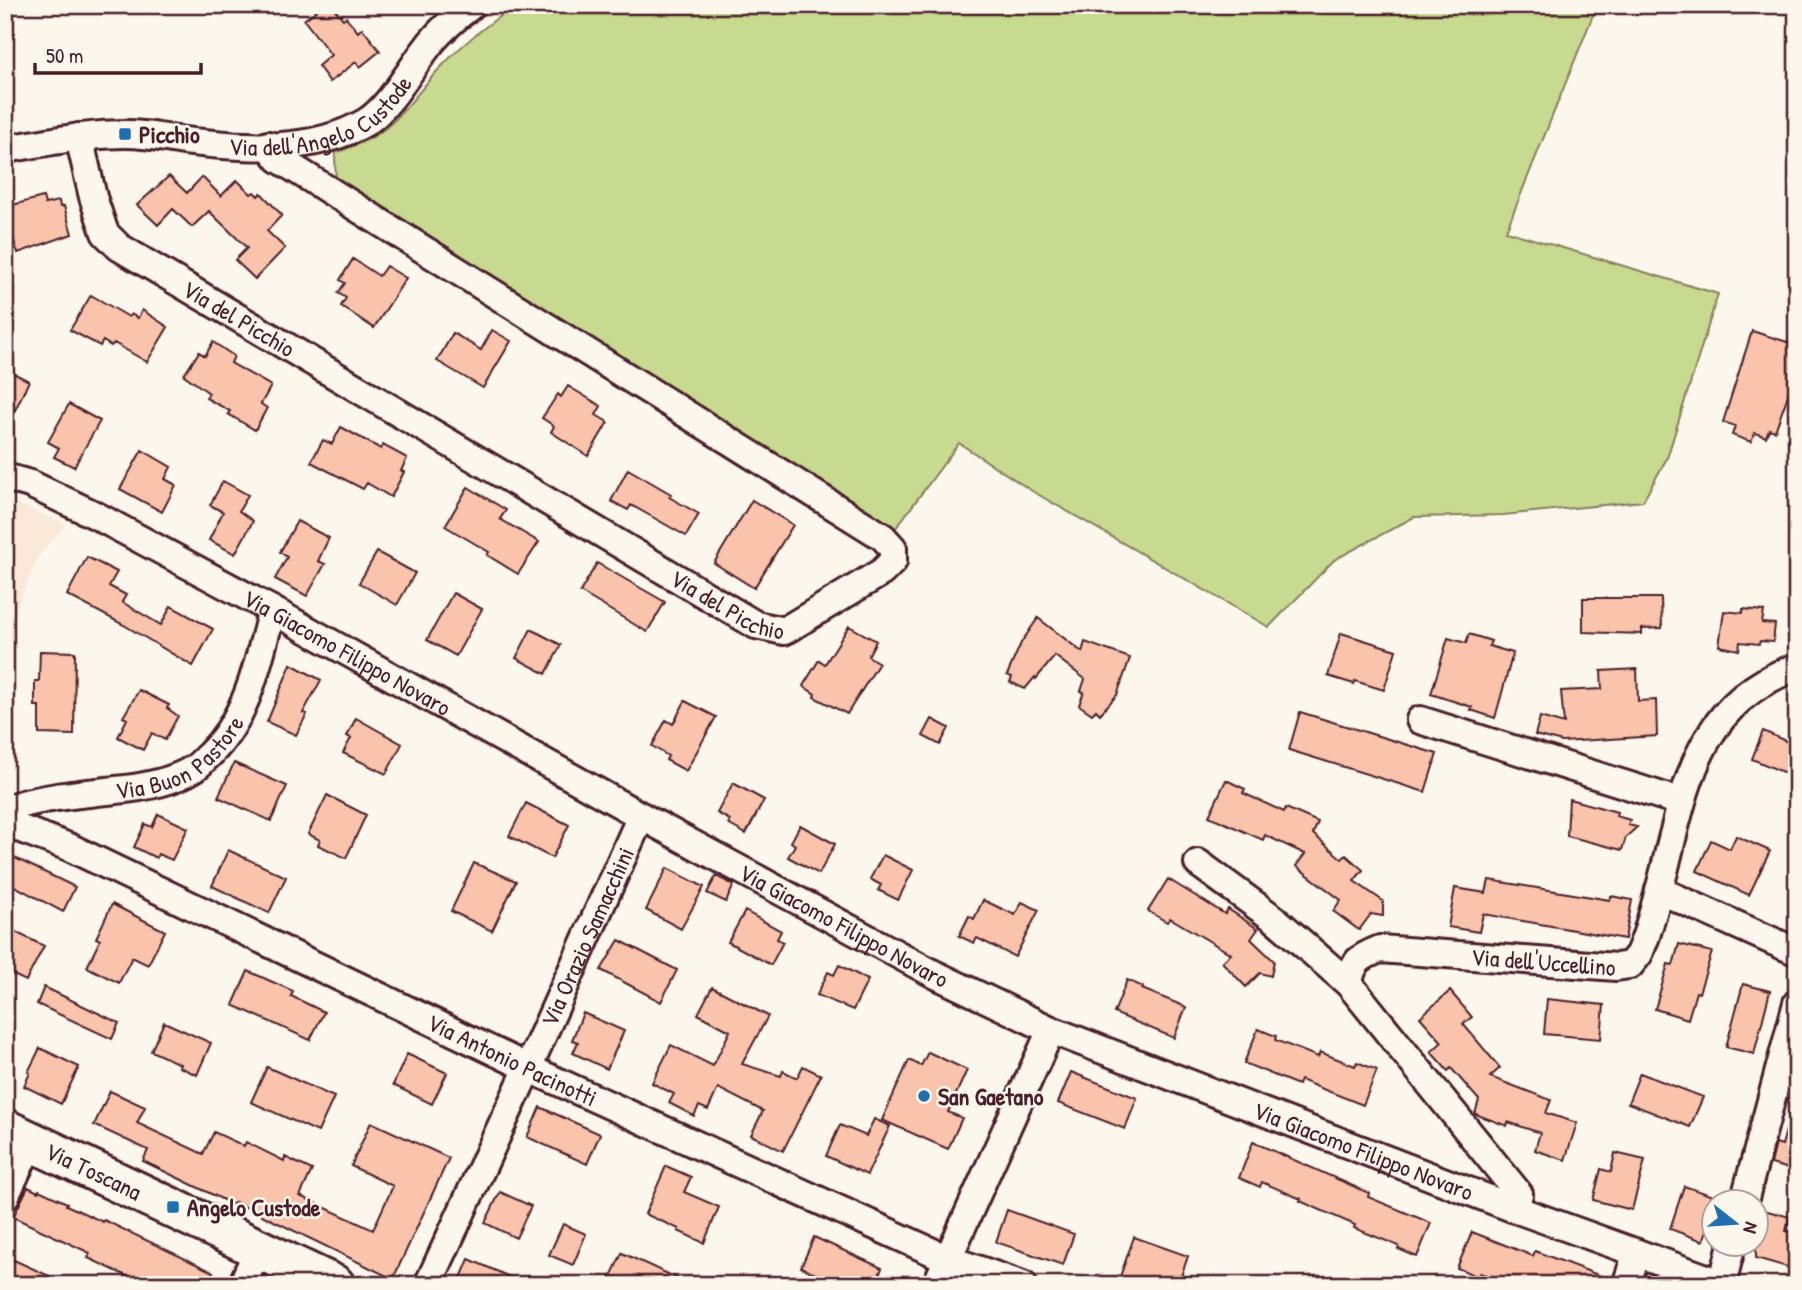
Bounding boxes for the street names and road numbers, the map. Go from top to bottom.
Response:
street label: Via dell'Angelo Custode [228,69,419,163]
street label: Via del Picchio [177,272,301,364]
street label: Via del Picchio [665,562,788,647]
street label: Via Giacomo Filippo Novaro [238,582,457,723]
street label: Via Buon Pastore [114,709,251,806]
street label: Via Orazio Samacchini [533,842,641,1031]
street label: Via Giacomo Filippo Novaro [734,856,954,995]
street label: Via dell'Uccellino [1470,940,1617,983]
street label: Via Antonio Pacinotti [422,1006,602,1113]
street label: Via Giacomo Filippo Novaro [1249,1094,1478,1208]
street label: Via Toscana [40,1134,147,1207]

